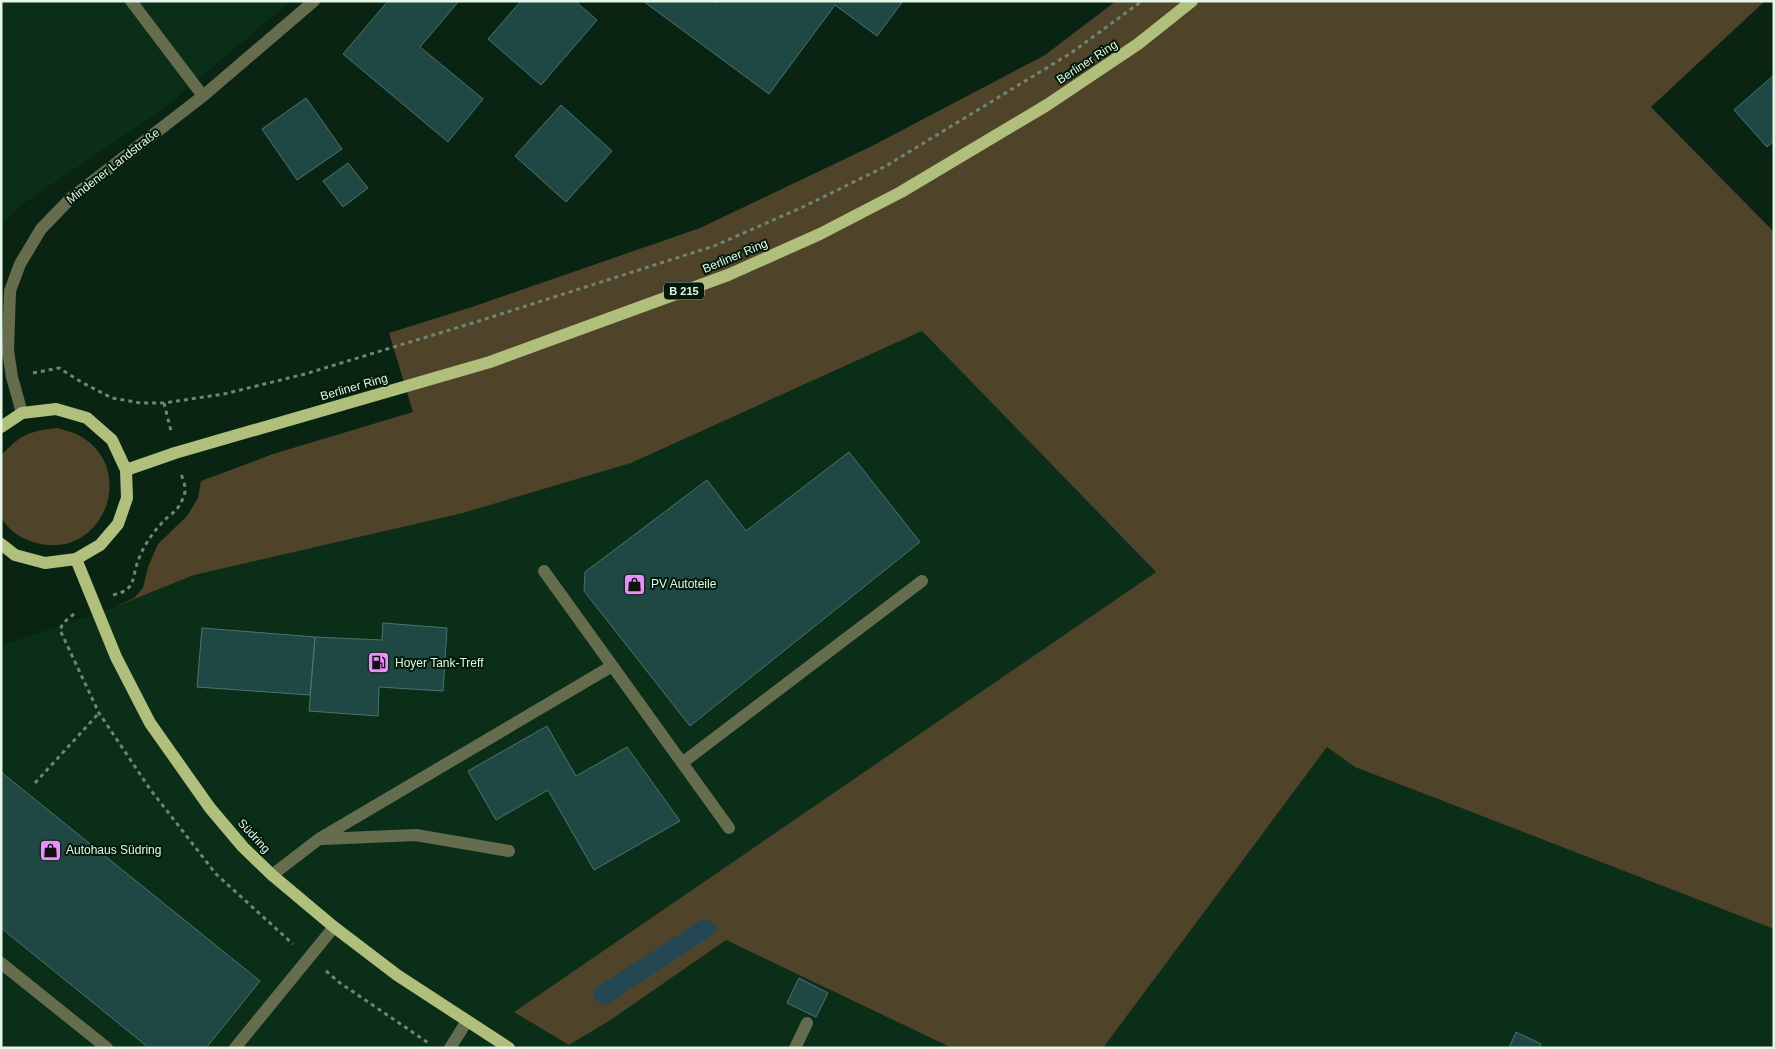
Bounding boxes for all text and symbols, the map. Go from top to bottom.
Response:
street label: Berliner Ring [1054,37,1120,87]
street label: Mindener Landstraße [64,125,163,207]
street label: Berliner Ring [700,236,770,276]
road number: B 215 [664,282,704,300]
street label: Berliner Ring [319,371,389,403]
shop icon: PV Autoteile [623,572,647,596]
place label: PV Autoteile [651,577,717,591]
fuel station icon: Hoyer Tank-Treff [367,651,391,675]
place label: Hoyer Tank-Treff [395,656,484,670]
street label: Südring [235,816,273,856]
shop icon: Autohaus Südring [38,838,62,862]
place label: Autohaus Südring [66,843,161,857]

